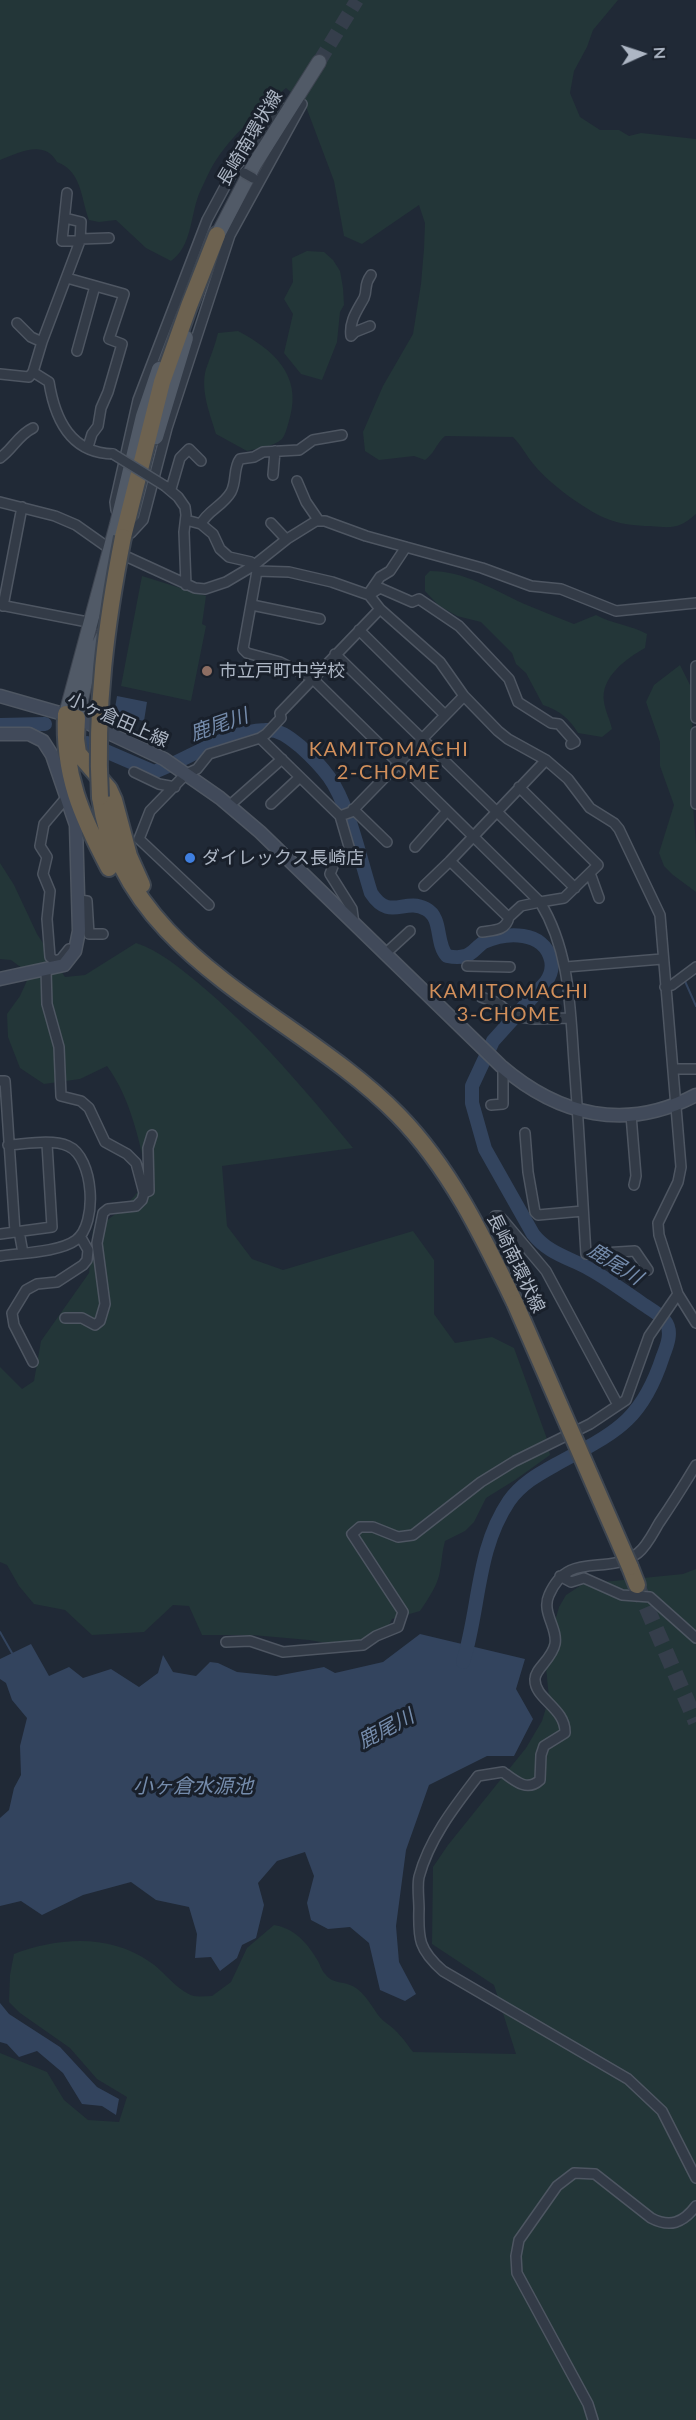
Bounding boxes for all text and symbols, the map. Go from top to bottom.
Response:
north arrow [612,24,672,84]
text: N [651,46,670,60]
street label: 長崎南環状線 [213,86,287,190]
place label: 市立戸町中学校 [219,660,345,682]
marker: 市立戸町中学校 [200,664,214,678]
street label: 小ヶ倉田上線 [64,688,172,752]
water label: 鹿尾川 [187,704,251,746]
district label: KAMITOMACHI 2-CHOME [309,738,469,785]
place label: ダイレックス長崎店 [202,847,364,869]
marker: ダイレックス長崎店 [183,851,197,865]
district label: KAMITOMACHI 3-CHOME [429,980,589,1027]
street label: 長崎南環状線 [483,1210,549,1316]
water label: 鹿尾川 [583,1238,647,1290]
water label: 鹿尾川 [354,1704,418,1754]
water label: 小ヶ倉水源池 [133,1775,253,1799]

